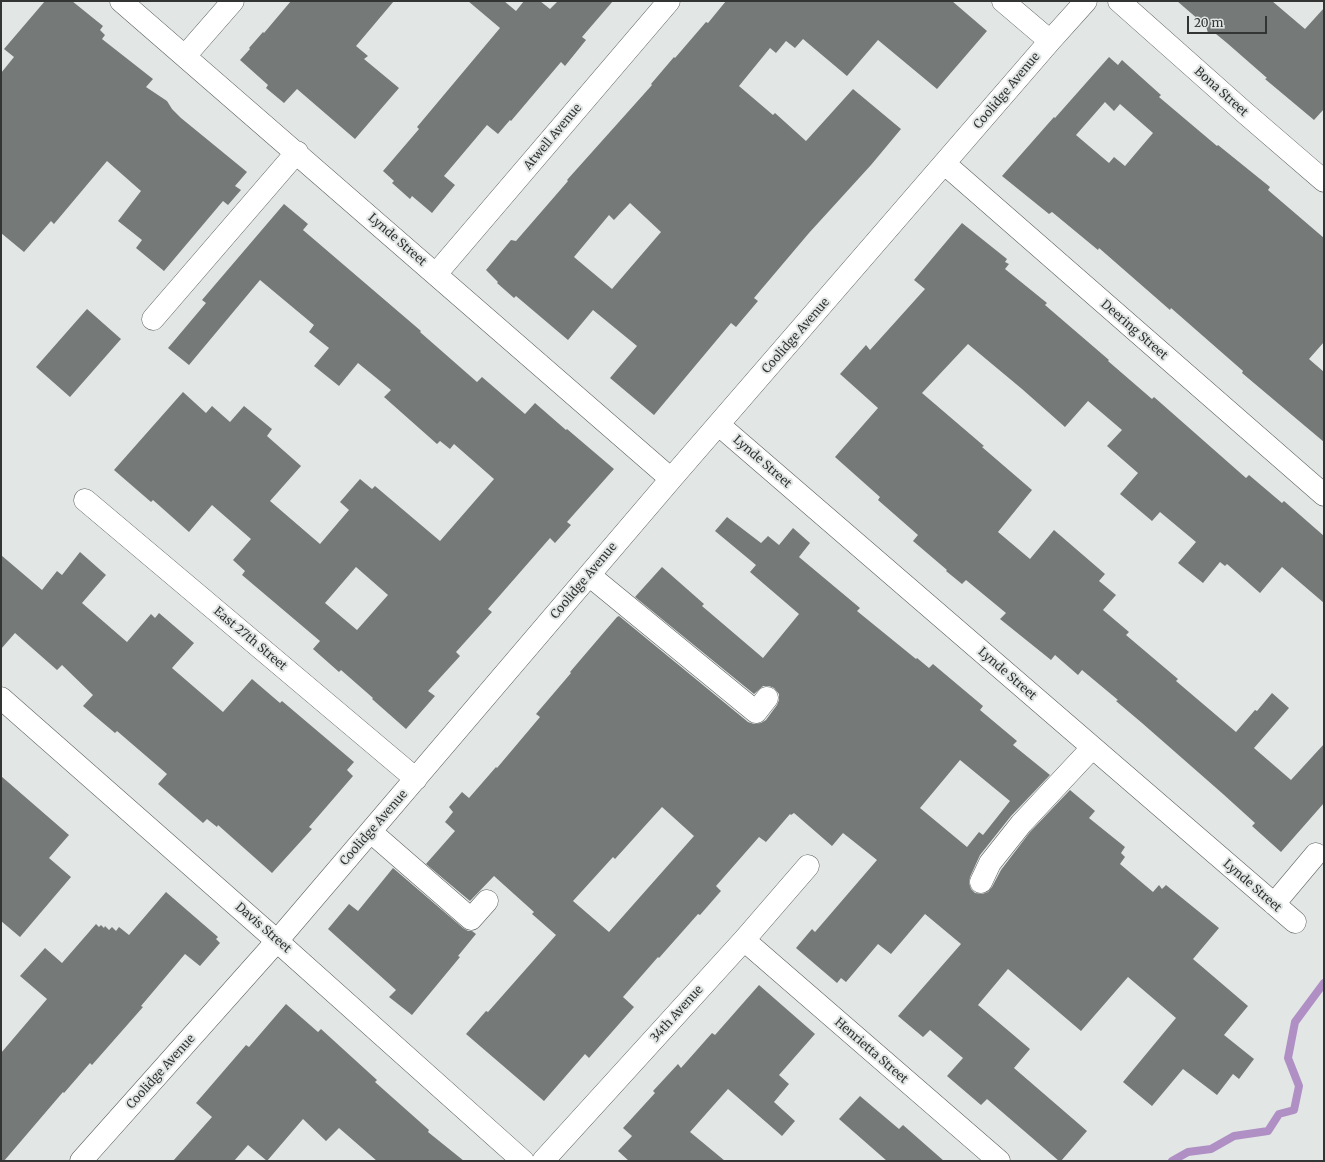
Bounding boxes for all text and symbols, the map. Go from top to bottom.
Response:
scale bar [1189,8,1269,34]
text: 20 m [1194,15,1223,30]
street label: Coolidge Avenue [971,50,1043,132]
street label: Bona Street [1191,64,1251,120]
street label: Atwell Avenue [521,101,585,173]
street label: Lynde Street [365,211,429,269]
street label: Coolidge Avenue [759,295,833,377]
street label: Deering Street [1098,297,1170,363]
street label: Lynde Street [730,433,794,491]
street label: Coolidge Avenue [548,540,620,622]
street label: East 27th Street [211,604,289,674]
street label: Lynde Street [975,645,1039,703]
street label: Coolidge Avenue [337,787,411,869]
street label: Lynde Street [1220,857,1284,915]
street label: Davis Street [232,900,294,956]
street label: 34th Avenue [648,983,706,1045]
street label: Henrietta Street [831,1015,911,1087]
street label: Coolidge Avenue [124,1032,198,1112]

